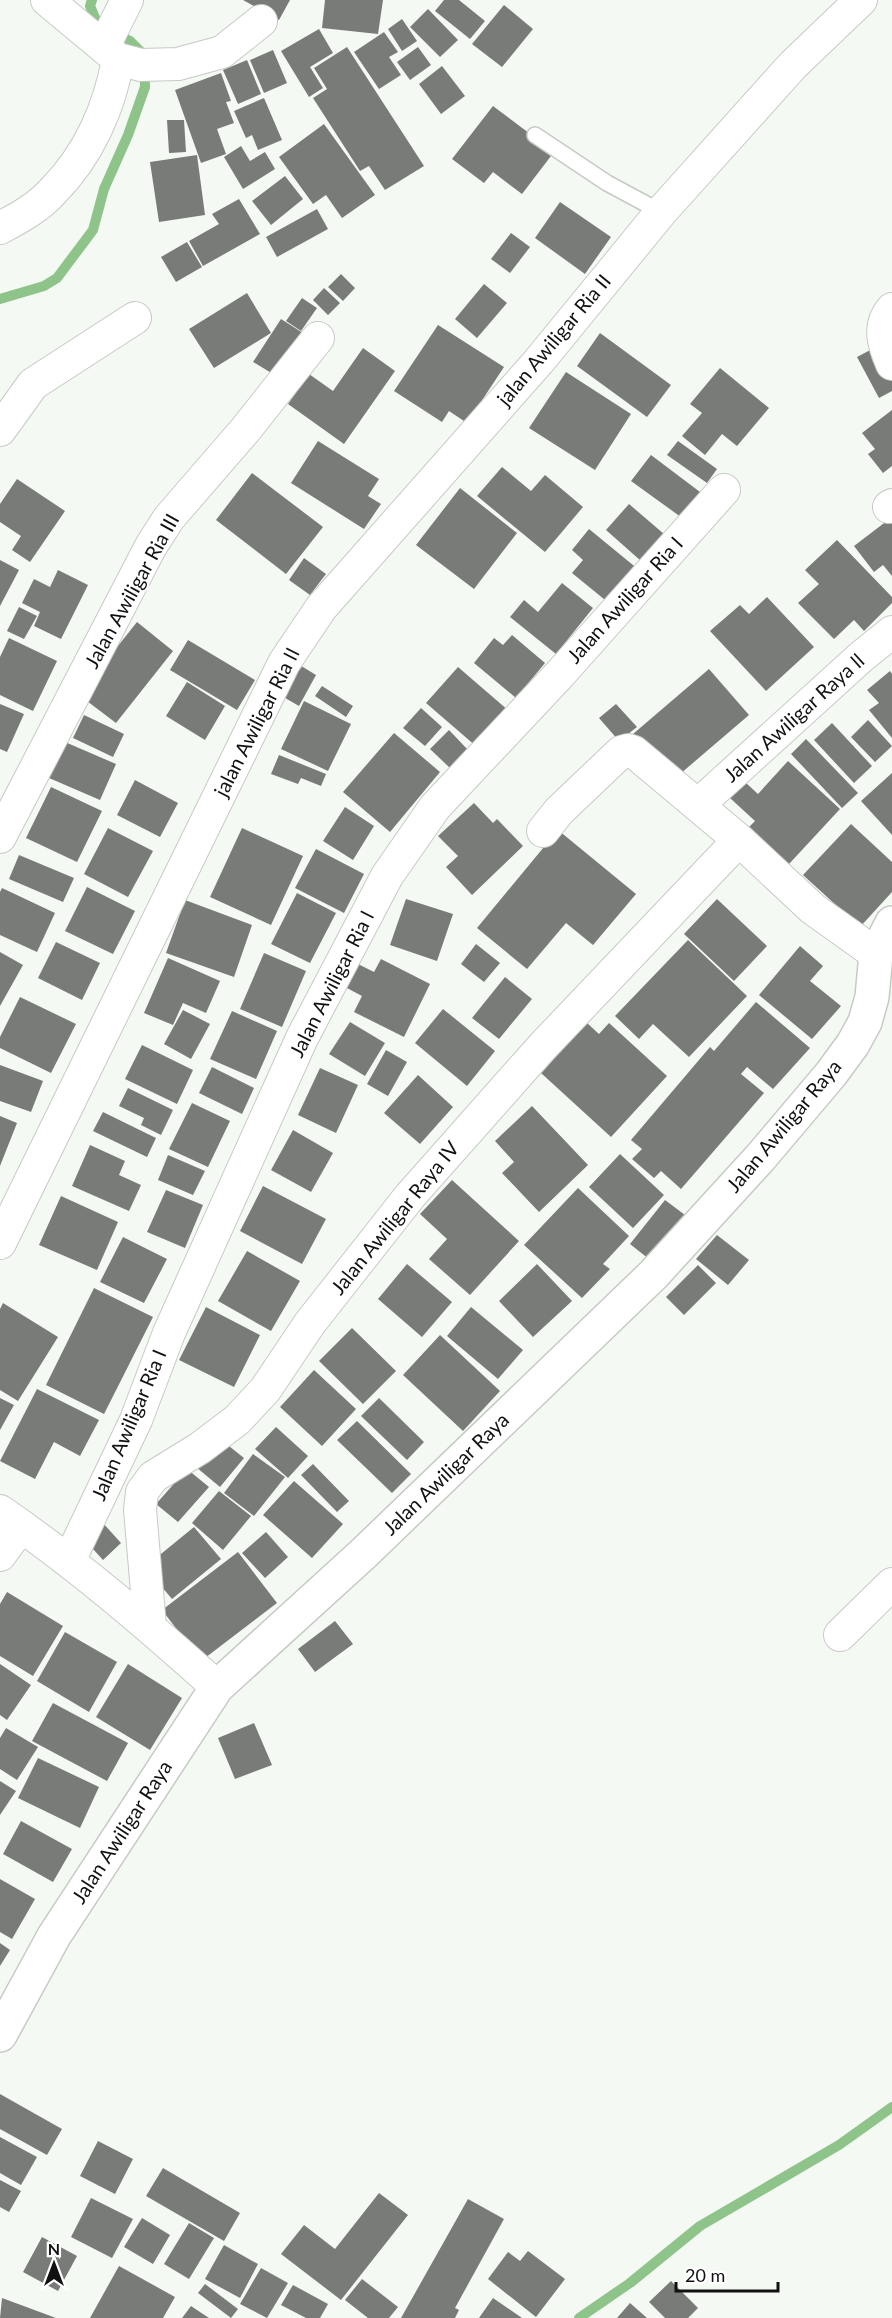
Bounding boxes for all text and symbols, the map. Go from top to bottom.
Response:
street label: jalan Awiligar Ria II [491,269,615,411]
street label: Jalan Awiligar Ria III [79,509,183,672]
street label: Jalan Awiligar Ria I [561,531,687,667]
street label: jalan Awiligar Ria II [208,643,304,801]
street label: Jalan Awiligar Raya ll [718,648,868,786]
street label: Jalan Awiligar Ria I [284,906,378,1061]
street label: Jalan Awiligar Raya [721,1054,846,1197]
street label: Jalan Awiligar Raya IV [325,1136,464,1299]
street label: Jalan Awiligar Ria I [85,1346,171,1504]
street label: Jalan Awiligar Raya [377,1407,513,1539]
street label: Jalan Awiligar Raya [66,1755,176,1907]
north arrow [24,2234,84,2294]
text: N [48,2239,60,2258]
scale bar [676,2255,778,2293]
text: 20 m [685,2264,725,2286]

